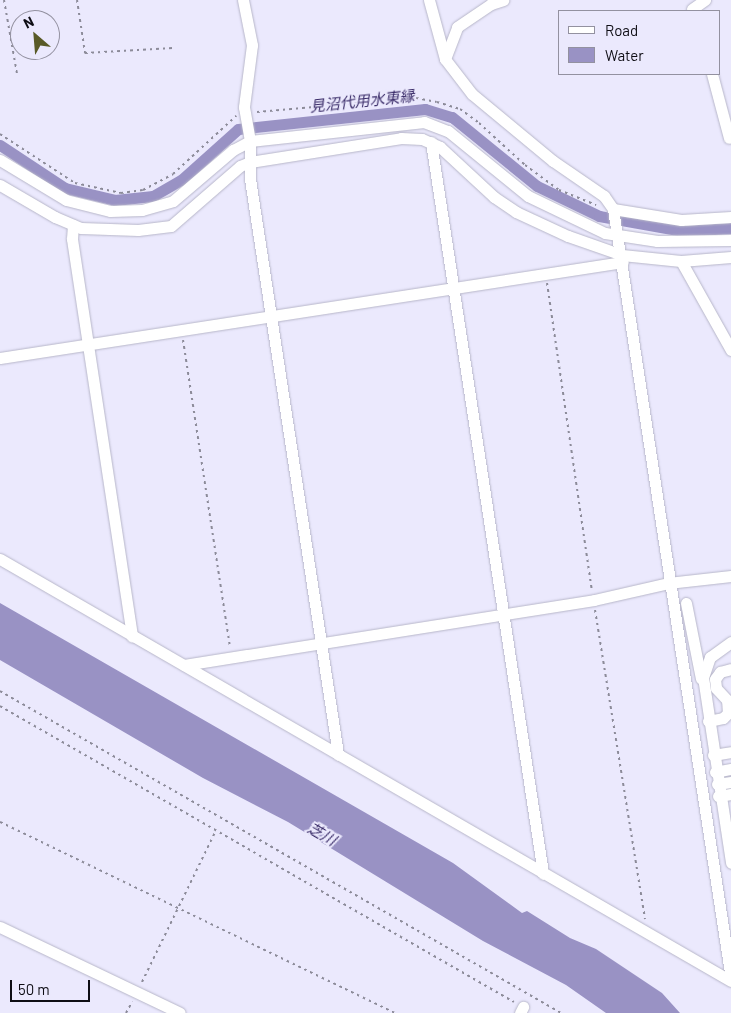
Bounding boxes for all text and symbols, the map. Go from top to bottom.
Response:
north arrow [10,10,60,60]
legend [558,10,721,75]
text: N [20,12,36,32]
text: Road [605,21,638,39]
text: Water [605,46,644,64]
water label: 見沼代用水東縁 [309,87,415,115]
water label: 芝川 [305,819,339,849]
scale bar [12,970,92,1002]
text: 50 m [18,980,50,998]

